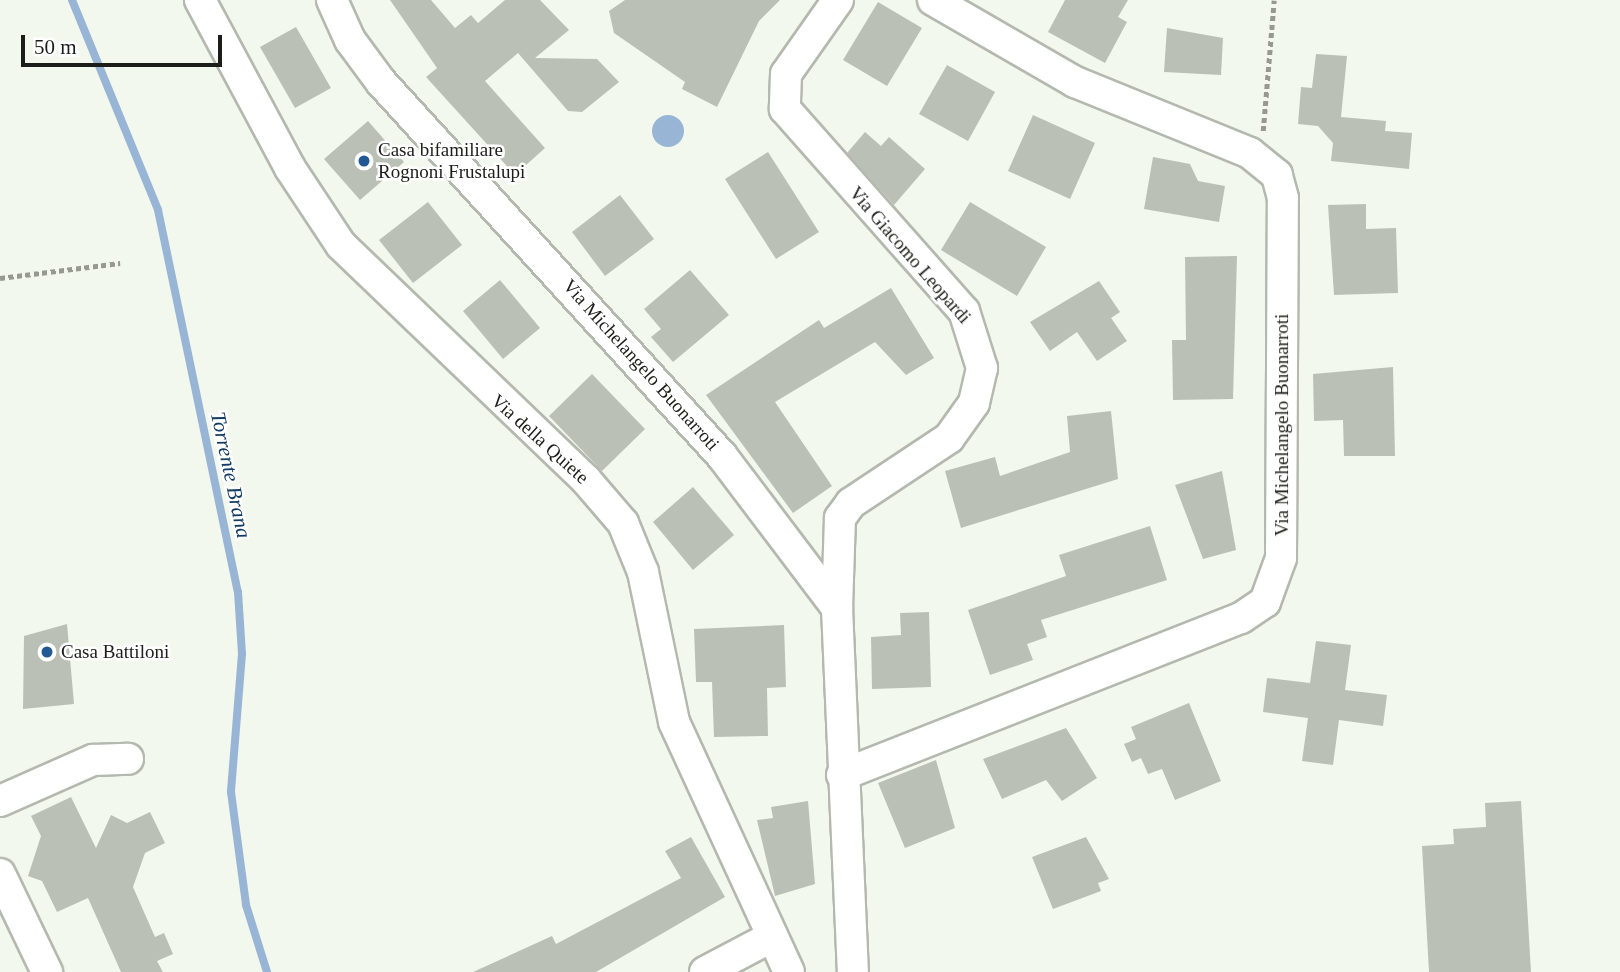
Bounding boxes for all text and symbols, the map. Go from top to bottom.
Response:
scale bar [24,21,226,65]
text: 50 m [34,35,77,59]
place label: Casa bifamiliare Rognoni Frustalupi [378,139,525,183]
marker: Casa bifamiliare Rognoni Frustalupi [356,153,372,169]
street label: Via Giacomo Leopardi [844,182,976,328]
street label: Via Michelangelo Buonarroti [558,275,724,455]
street label: Via Michelangelo Buonarroti [1271,314,1293,536]
street label: Via della Quiete [487,389,593,489]
water label: Torrente Brana [205,410,257,540]
place label: Casa Battiloni [61,641,169,663]
marker: Casa Battiloni [39,644,55,660]

